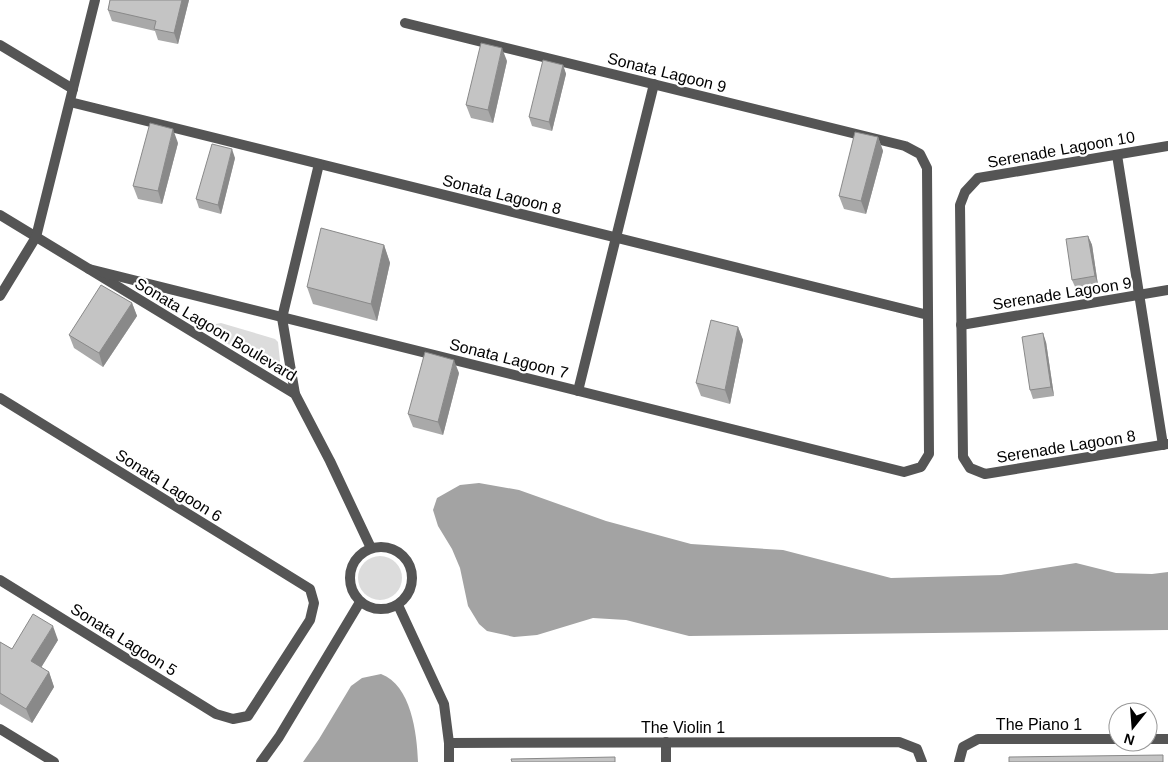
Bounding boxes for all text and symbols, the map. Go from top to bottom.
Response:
street label: Sonata Lagoon 9 [606,49,728,96]
street label: Serenade Lagoon 10 [986,128,1136,171]
street label: Sonata Lagoon 8 [441,171,563,218]
street label: Sonata Lagoon Boulevard [132,274,299,384]
street label: Serenade Lagoon 9 [991,274,1133,313]
street label: Sonata Lagoon 7 [448,335,570,382]
street label: Serenade Lagoon 8 [995,427,1137,466]
street label: Sonata Lagoon 6 [113,446,225,525]
street label: Sonata Lagoon 5 [68,600,180,679]
north arrow [1108,702,1158,752]
street label: The Piano 1 [996,716,1082,733]
street label: The Violin 1 [641,719,725,736]
text: N [1122,730,1136,749]

